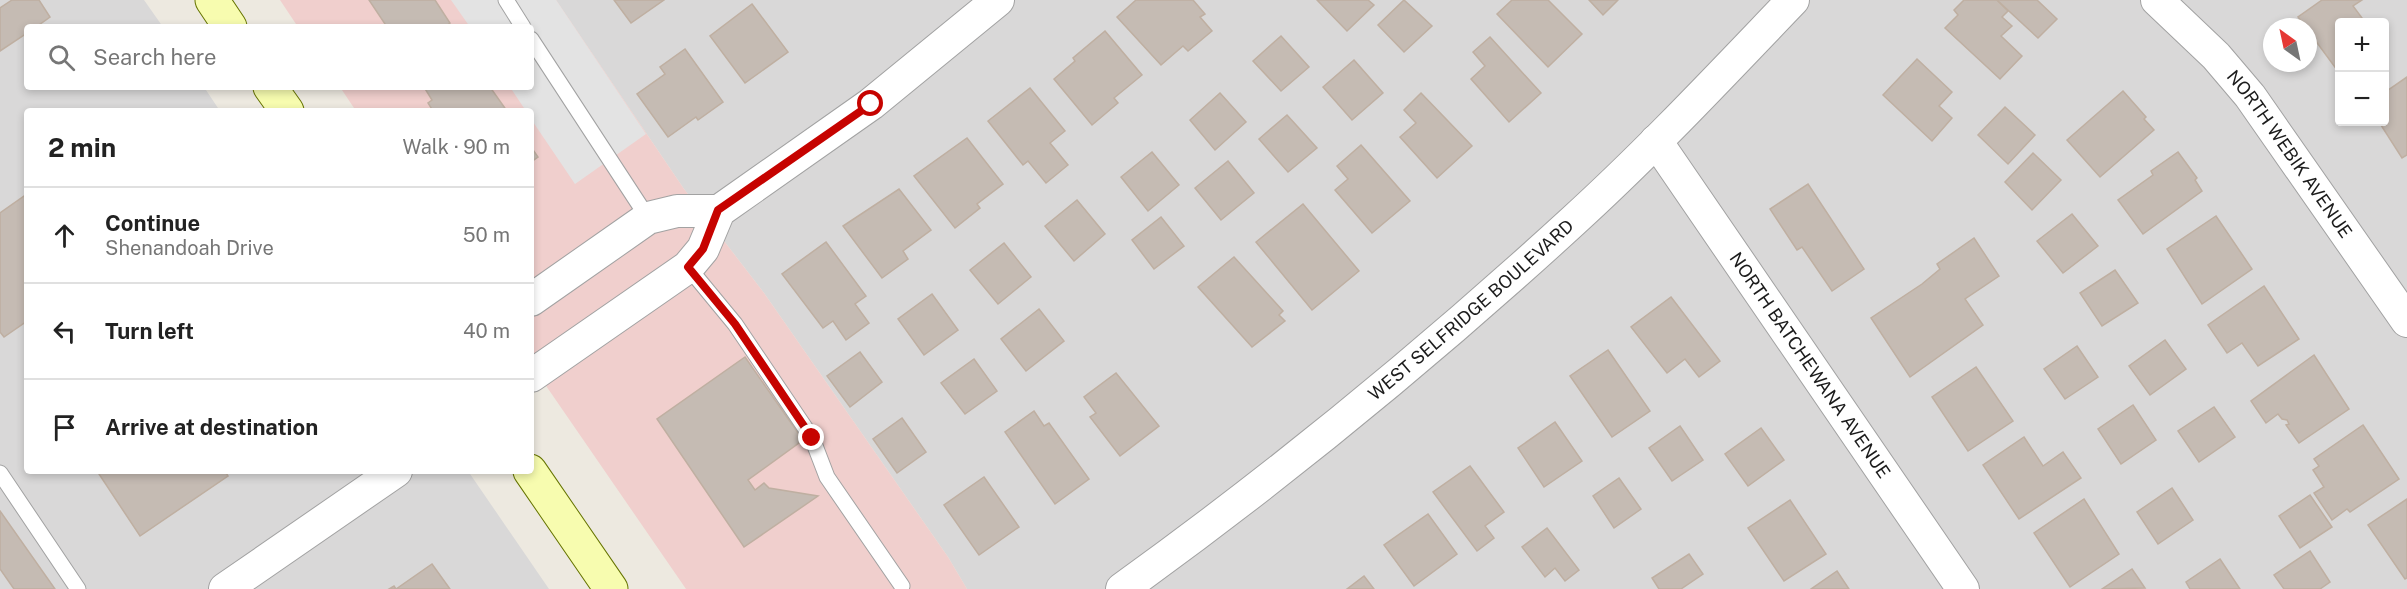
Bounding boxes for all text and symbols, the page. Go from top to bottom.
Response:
north arrow [2263,18,2317,72]
map controls [2335,18,2389,126]
button: + [2335,18,2389,72]
search box [24,24,534,90]
icon: search [45,41,78,74]
text: Search here [93,44,217,70]
street label: NORTH WEBIK AVENUE [2223,66,2357,242]
button: − [2335,72,2389,126]
route start [857,90,883,116]
text: 2 min [48,132,116,163]
text: Walk · 90 m [403,135,510,159]
text: Continue [105,210,200,236]
street label: WEST SELFRIDGE BOULEVARD [1364,215,1578,405]
icon: ahead [48,219,81,252]
text: 50 m [463,223,510,247]
text: Shenandoah Drive [105,236,274,260]
street label: NORTH BATCHEWANA AVENUE [1726,248,1895,482]
icon: left [48,315,81,348]
text: Turn left [105,318,194,344]
text: 40 m [463,319,510,343]
icon: arrive [48,411,81,444]
text: Arrive at destination [105,414,318,440]
route end [798,424,824,450]

